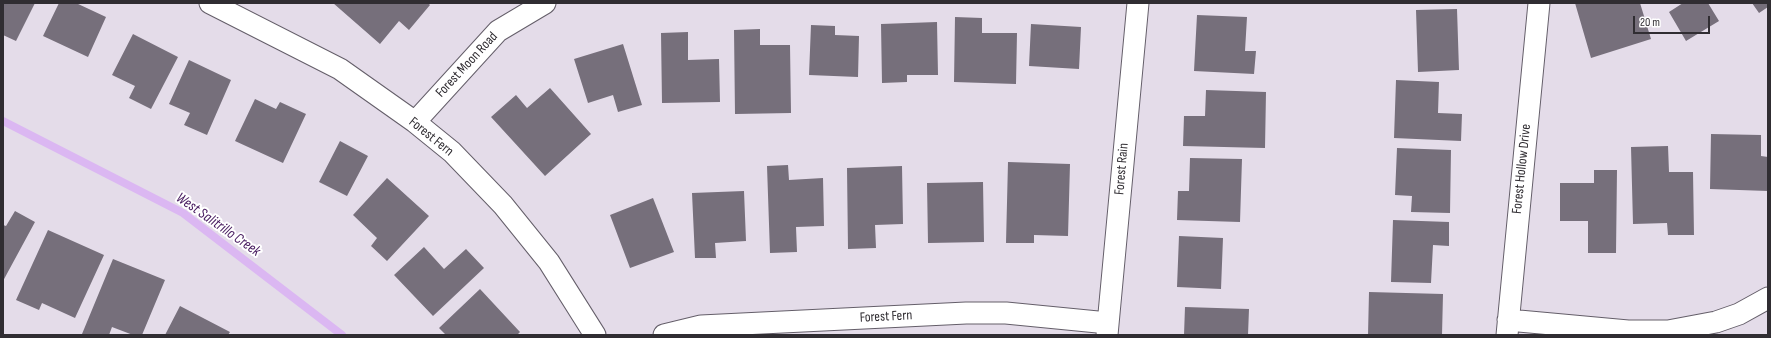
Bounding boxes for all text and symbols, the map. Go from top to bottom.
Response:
scale bar [1635,8,1712,34]
text: 20 m [1640,15,1660,30]
street label: Forest Moon Road [432,29,502,101]
street label: Forest Fern [405,114,457,160]
street label: Forest Hollow Drive [1509,123,1535,215]
street label: Forest Rain [1111,142,1133,196]
water label: West Salitrillo Creek [172,189,264,261]
street label: Forest Fern [859,307,913,327]

